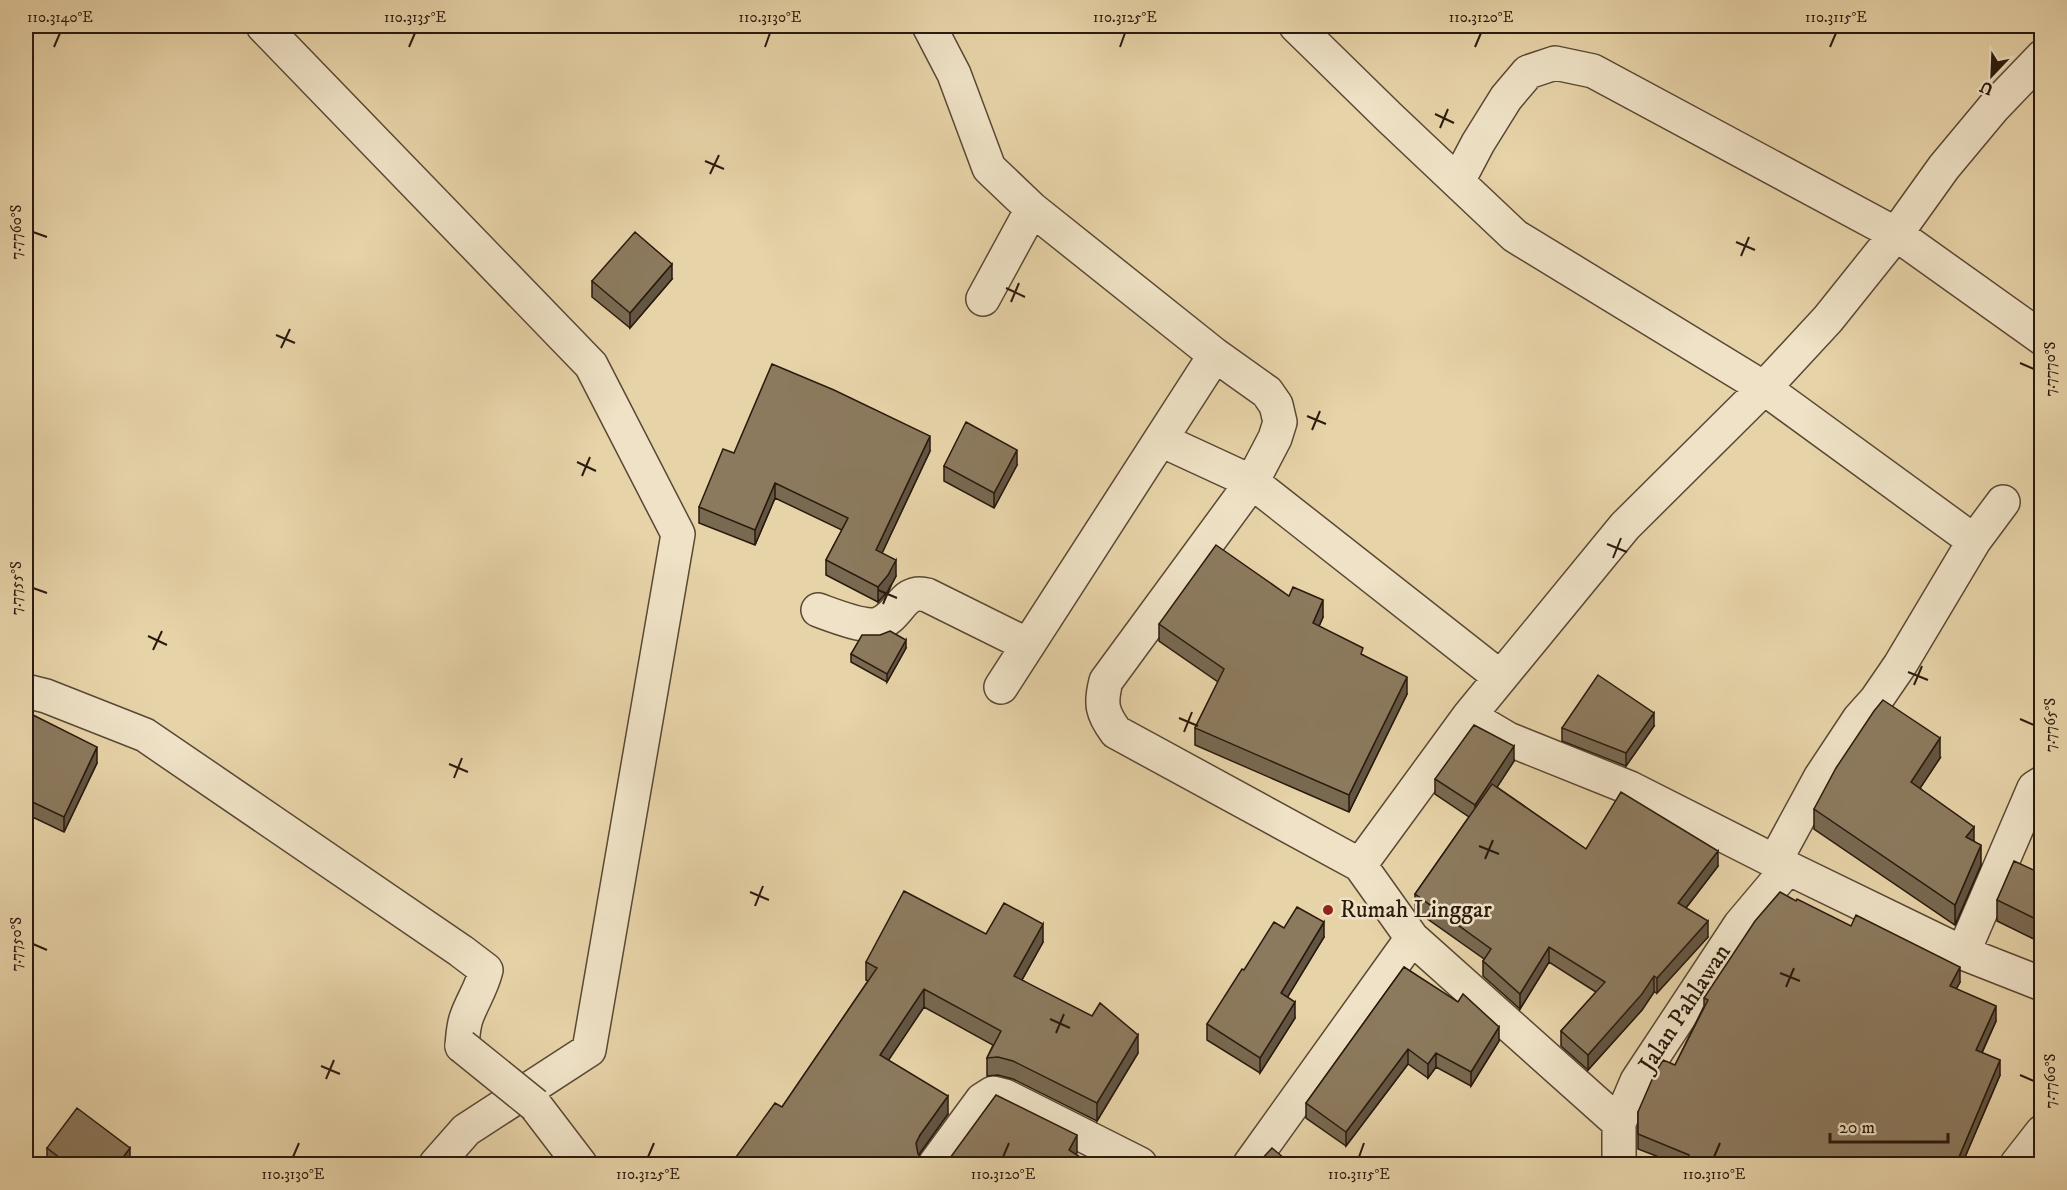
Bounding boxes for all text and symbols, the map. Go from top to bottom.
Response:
text: 110.3140°E [27,8,93,27]
text: 110.3135°E [384,8,446,27]
text: 110.3130°E [739,8,802,27]
text: 110.3125°E [1093,8,1157,27]
text: 110.3120°E [1449,8,1514,27]
text: 110.3115°E [1805,8,1867,27]
north arrow [1962,45,2022,105]
text: U [1976,76,1996,100]
text: 7.7760°S [7,204,26,259]
text: 7.7770°S [2041,341,2060,396]
text: 7.7755°S [7,561,26,615]
text: 7.7765°S [2041,698,2060,752]
place label: Rumah Linggar [1340,895,1492,925]
marker: Rumah Linggar [1321,903,1335,917]
text: 7.7750°S [7,917,26,971]
street label: Jalan Pahlawan [1631,938,1738,1079]
text: 7.7760°S [2041,1053,2060,1108]
scale bar [1830,1106,1948,1144]
text: 20 m [1839,1117,1875,1139]
text: 110.3130°E [262,1165,325,1184]
text: 110.3125°E [616,1165,680,1184]
text: 110.3120°E [971,1165,1036,1184]
text: 110.3115°E [1328,1165,1390,1184]
text: 110.3110°E [1683,1165,1746,1184]

